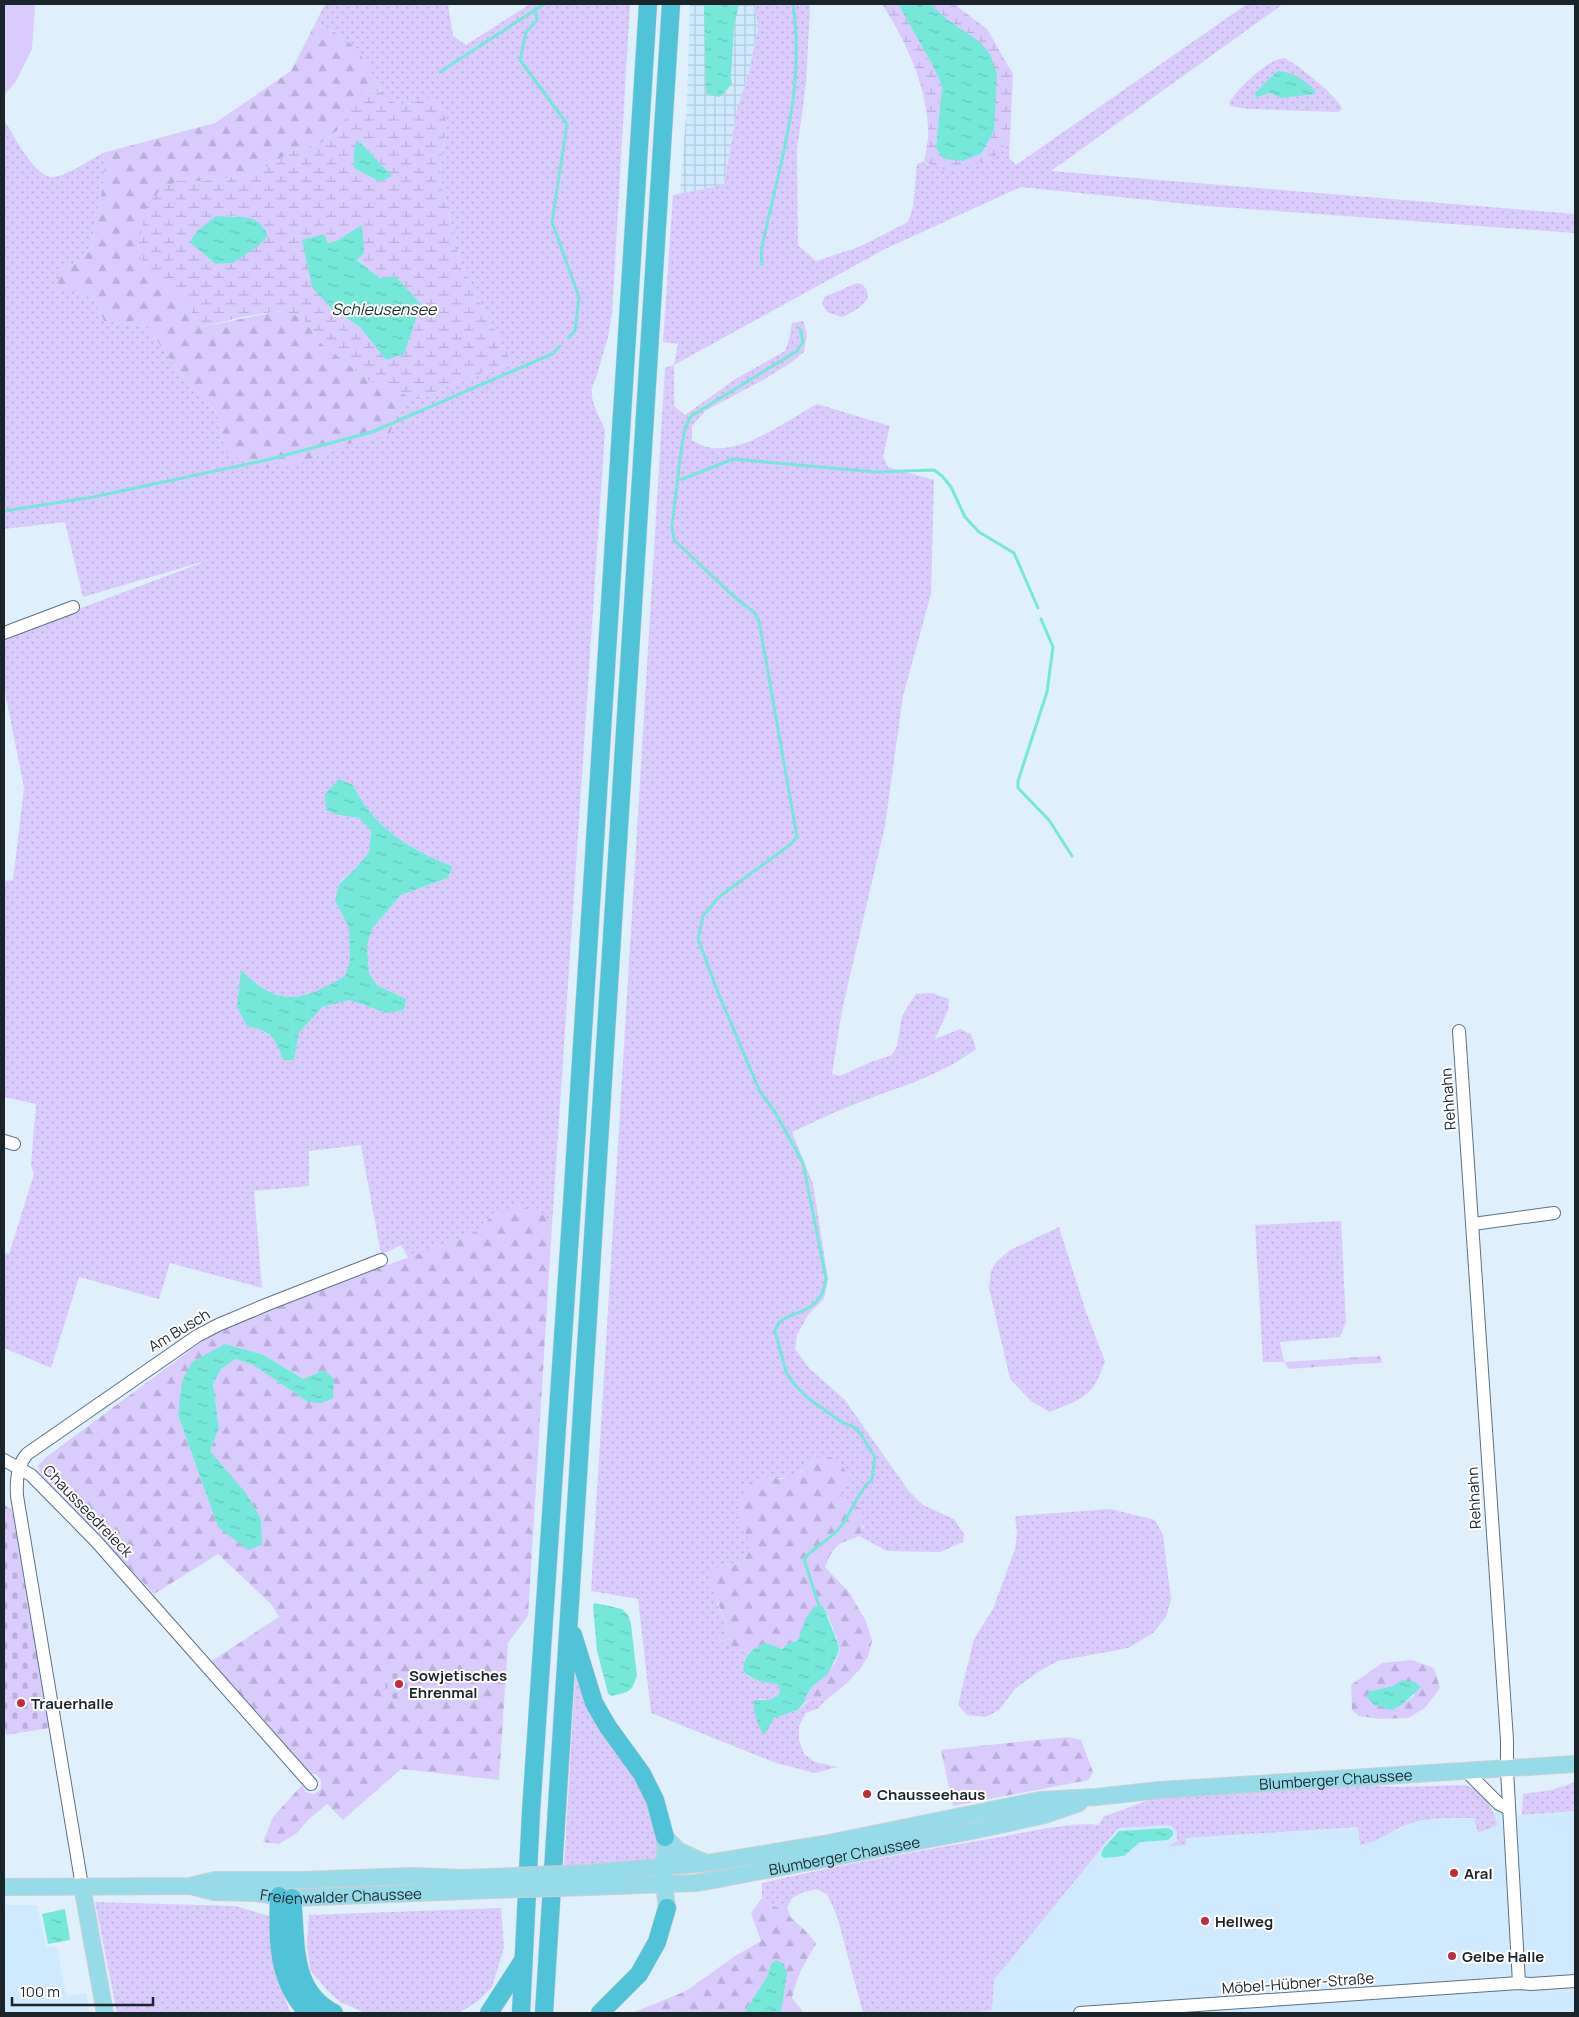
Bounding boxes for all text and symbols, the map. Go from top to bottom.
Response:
water label: Schleusensee [332,298,438,320]
street label: Rehhahn [1435,1067,1461,1131]
street label: Am Busch [144,1303,214,1357]
street label: Chausseedreieck [38,1460,138,1562]
street label: Rehhahn [1462,1466,1486,1530]
place label: Sowjetisches Ehrenmal [409,1665,507,1703]
marker: Sowjetisches Ehrenmal [393,1678,405,1690]
place label: Trauerhalle [31,1693,114,1714]
marker: Trauerhalle [15,1697,27,1709]
street label: Blumberger Chaussee [1259,1764,1413,1794]
place label: Chausseehaus [877,1784,985,1805]
marker: Chausseehaus [861,1788,873,1800]
street label: Blumberger Chaussee [767,1831,922,1880]
place label: Aral [1464,1863,1493,1884]
marker: Aral [1448,1867,1460,1879]
street label: Freienwalder Chaussee [259,1882,422,1909]
place label: Hellweg [1215,1911,1273,1932]
marker: Hellweg [1199,1915,1211,1927]
place label: Gelbe Halle [1462,1946,1544,1967]
marker: Gelbe Halle [1446,1950,1458,1962]
street label: Möbel-Hübner-Straße [1221,1967,1375,1999]
scale bar [12,1974,154,2006]
text: 100 m [20,1981,60,2002]

